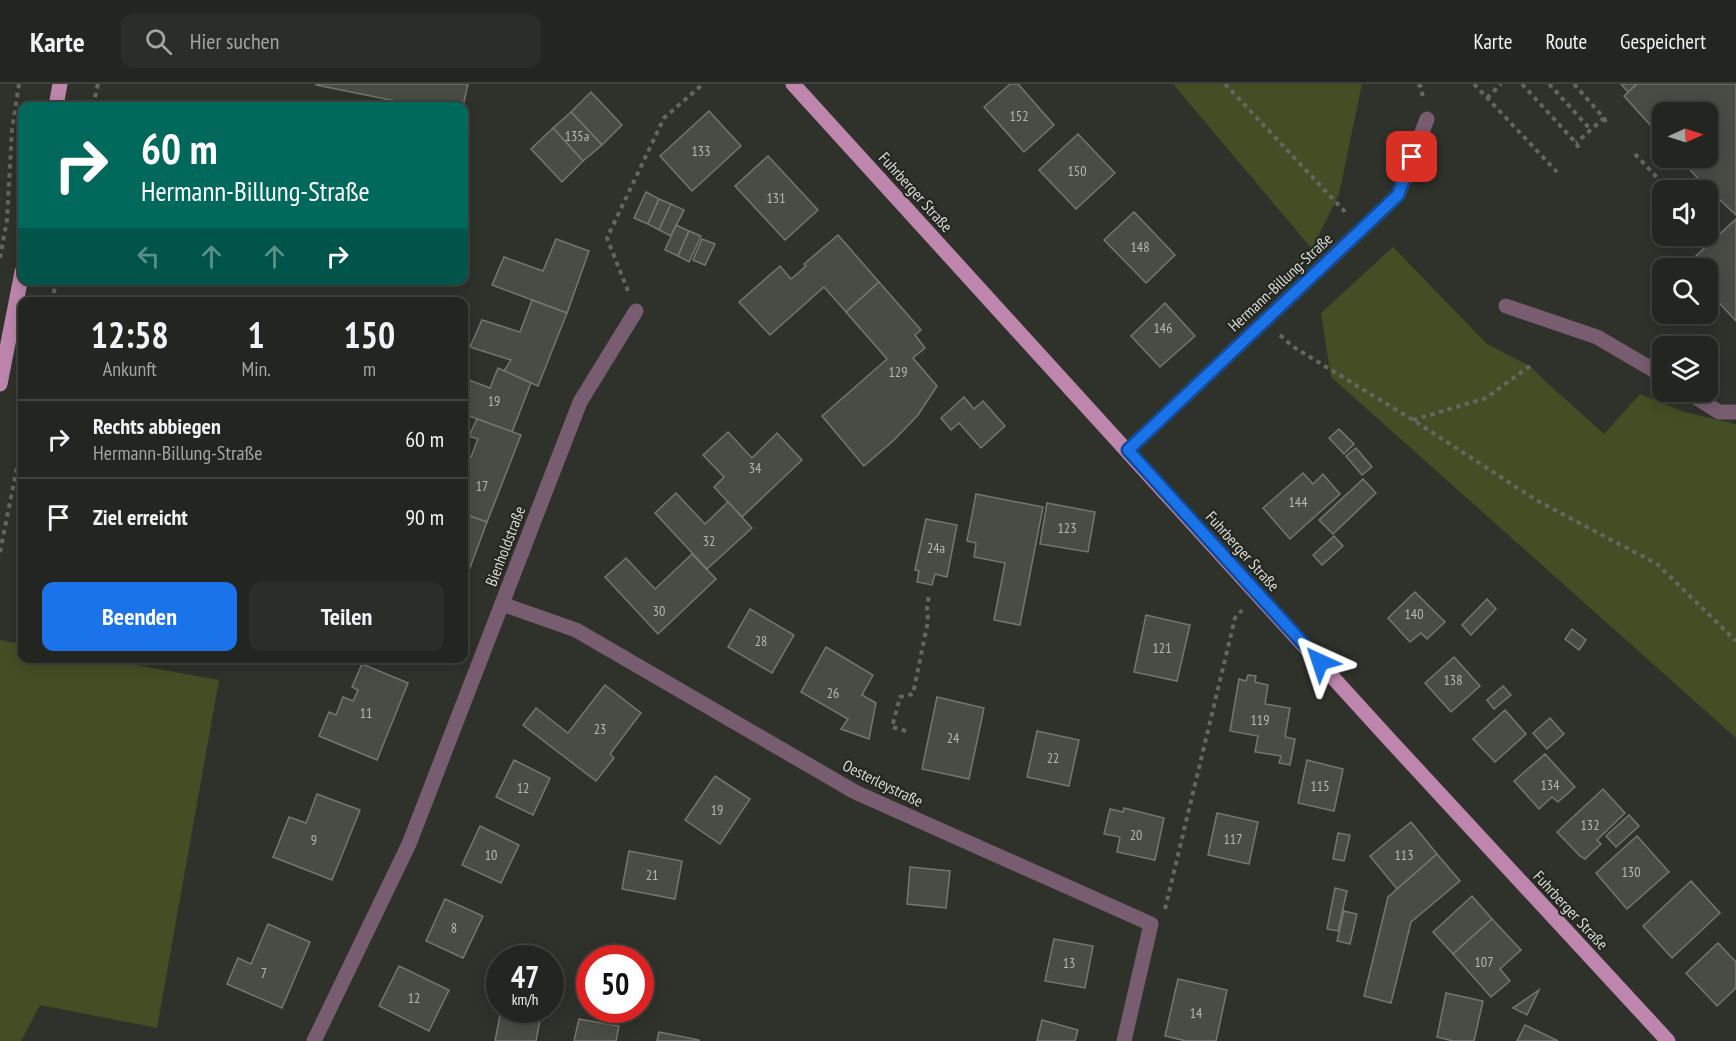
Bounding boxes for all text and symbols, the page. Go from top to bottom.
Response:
search box [121,14,541,68]
text: Karte [30,23,85,60]
icon: search [142,25,175,58]
text: Hier suchen [190,27,279,55]
text: Karte [1474,28,1512,55]
text: Route [1545,28,1587,55]
text: Gespeichert [1620,28,1706,55]
north arrow [1652,102,1718,168]
map controls [1652,102,1718,402]
house number: 152 [1010,107,1028,125]
text: 60 m [141,121,218,176]
icon: right [42,126,120,204]
house number: 135a [565,127,589,145]
pin [1386,131,1437,182]
icon: arrive [1395,140,1428,173]
house number: 133 [692,142,710,160]
street label: Fuhrberger Straße [875,148,957,236]
house number: 150 [1068,162,1086,180]
text: Hermann-Billung-Straße [141,174,370,208]
button: sound [1652,180,1718,246]
house number: 131 [767,189,785,207]
street label: Hermann-Billung-Straße [1224,228,1336,336]
house number: 148 [1131,238,1149,256]
icon: left [132,240,165,273]
icon: ahead [195,240,228,273]
icon: ahead [258,240,291,273]
icon: right [321,240,354,273]
button: search [1652,258,1718,324]
text: 12:58 [91,311,169,358]
text: 1 [248,311,265,358]
text: 150 [344,311,395,358]
house number: 146 [1154,319,1172,337]
button: layers [1652,336,1718,402]
text: Ankunft [103,356,157,382]
text: Min. [241,356,271,382]
text: m [363,356,376,382]
house number: 129 [889,363,907,381]
house number: 19 [488,392,500,410]
text: Rechts abbiegen [93,412,221,440]
icon: right [42,423,75,456]
text: 60 m [405,425,444,453]
text: Hermann-Billung-Straße [93,440,262,466]
house number: 34 [749,459,762,477]
house number: 17 [476,477,488,495]
house number: 144 [1289,493,1308,511]
icon: arrive [42,501,75,534]
text: Ziel erreicht [93,503,188,531]
text: 90 m [405,503,444,531]
street label: Bienholdstraße [481,503,529,589]
street label: Fuhrberger Straße [1202,507,1284,595]
house number: 123 [1058,519,1076,537]
house number: 32 [703,532,715,550]
house number: 24a [927,539,945,557]
button: Beenden [42,582,237,651]
button: Teilen [249,582,444,651]
house number: 30 [653,602,665,620]
house number: 140 [1405,605,1423,623]
position arrow [1288,630,1352,694]
house number: 28 [755,632,767,650]
house number: 121 [1153,639,1171,657]
house number: 138 [1444,671,1462,689]
house number: 26 [827,684,839,702]
house number: 11 [360,704,372,722]
house number: 119 [1251,711,1269,729]
house number: 23 [594,720,606,738]
house number: 24 [947,729,960,747]
house number: 22 [1047,749,1059,767]
street label: Oesterleystraße [839,755,927,811]
house number: 134 [1541,776,1560,794]
house number: 115 [1311,777,1329,795]
house number: 12 [517,779,529,797]
house number: 19 [711,801,723,819]
house number: 132 [1581,816,1599,834]
house number: 20 [1130,826,1142,844]
house number: 117 [1224,830,1242,848]
house number: 9 [311,831,317,849]
house number: 10 [485,846,497,864]
house number: 113 [1395,846,1413,864]
house number: 130 [1622,863,1640,881]
house number: 21 [646,866,658,884]
street label: Fuhrberger Straße [1529,866,1613,954]
house number: 8 [451,919,457,937]
speed limit sign: 50 [576,945,654,1023]
house number: 107 [1475,953,1493,971]
house number: 13 [1063,954,1075,972]
text: 47 [511,957,539,996]
house number: 7 [261,964,267,982]
house number: 12 [408,989,420,1007]
text: km/h [512,990,538,1009]
house number: 14 [1190,1004,1203,1022]

